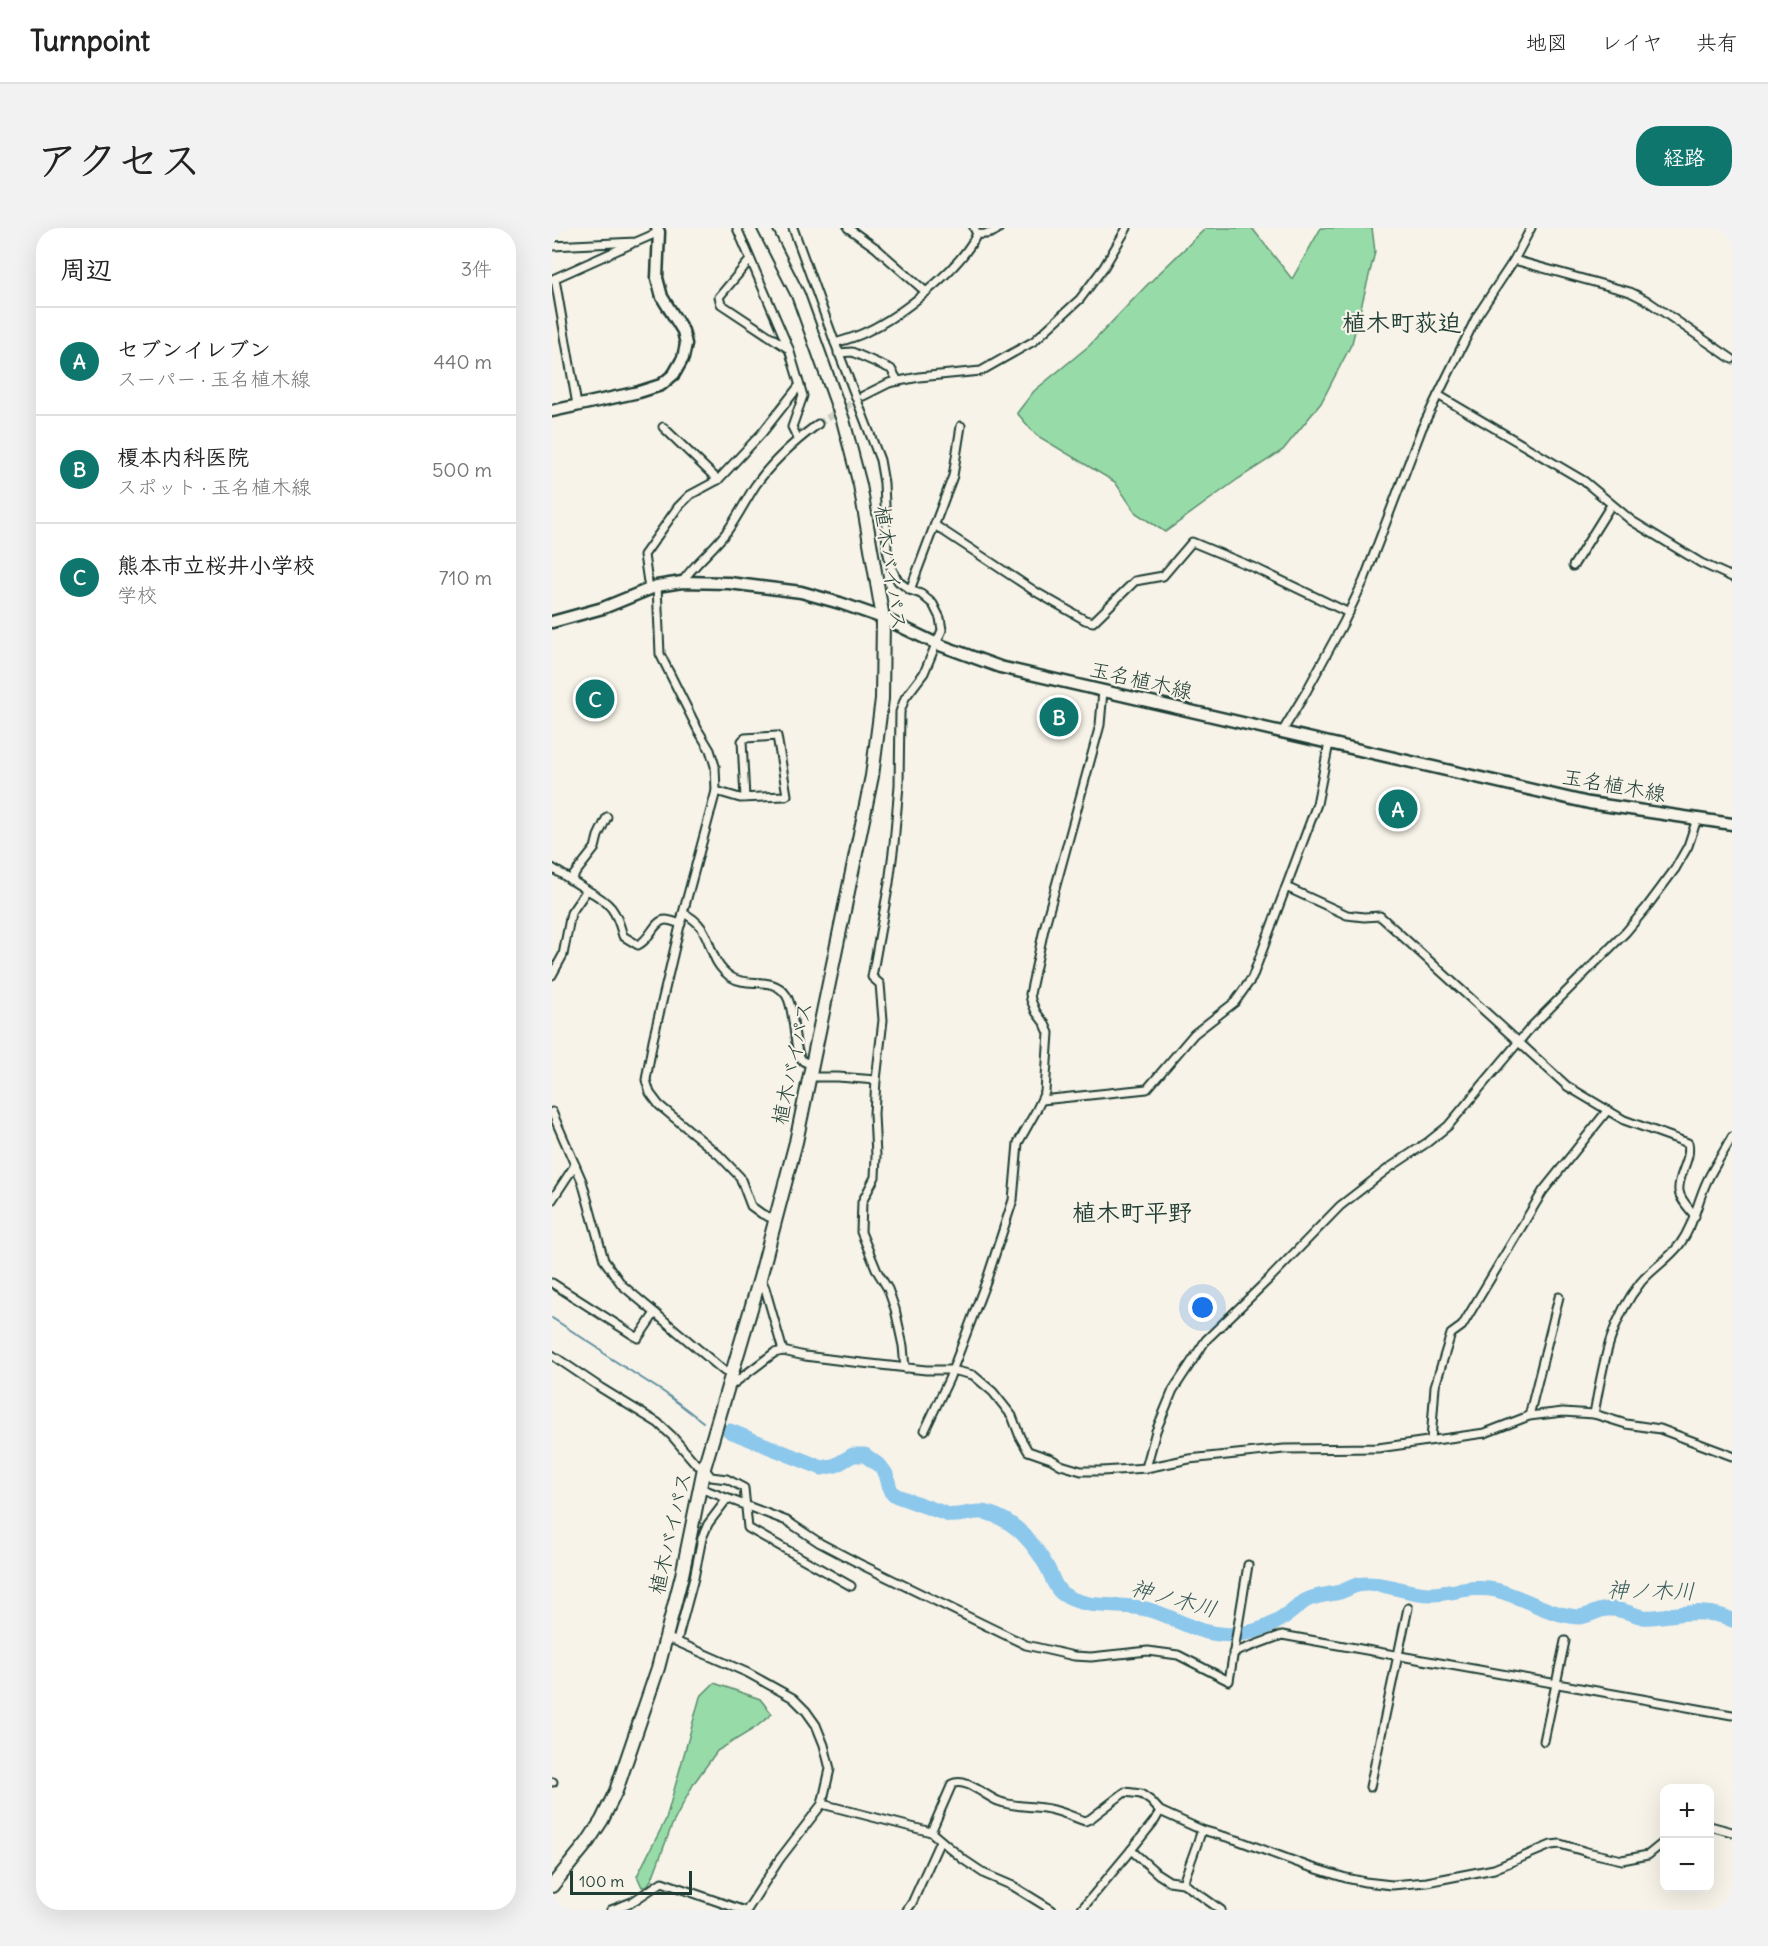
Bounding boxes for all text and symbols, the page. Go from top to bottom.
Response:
text: Turnpoint [30,23,150,59]
text: 地図 [1526,29,1568,56]
text: レイヤ [1601,29,1663,56]
text: 共有 [1696,29,1738,56]
button: 経路 [1636,126,1732,186]
text: アクセス [36,134,201,186]
text: 周辺 [60,253,112,286]
text: 3件 [461,256,492,281]
district label: 植木町荻迫 [1342,307,1462,337]
text: セブンイレブン [117,335,271,363]
text: A [73,349,86,374]
text: 440 m [433,349,492,374]
text: スーパー · 玉名植木線 [117,366,310,391]
text: 榎本内科医院 [117,443,249,471]
text: B [73,457,86,482]
text: 500 m [432,457,492,482]
text: スポット · 玉名植木線 [117,474,311,499]
street label: 植木バイパス [869,504,913,632]
text: 熊本市立桜井小学校 [117,551,315,579]
text: C [73,565,86,590]
text: 710 m [439,565,492,590]
text: 学校 [117,582,157,607]
street label: 玉名植木線 [1087,655,1195,705]
pin: C [576,676,615,722]
pin: B [1040,694,1078,740]
street label: 玉名植木線 [1560,763,1668,807]
pin: A [1378,786,1418,832]
street label: 植木バイパス [766,999,818,1127]
district label: 植木町平野 [1072,1197,1192,1227]
your location [1188,1293,1217,1322]
street label: 植木バイパス [643,1469,697,1597]
water label: 神ノ木川 [1128,1573,1220,1623]
water label: 神ノ木川 [1607,1575,1695,1605]
map controls [1660,1784,1714,1892]
button: + [1660,1784,1714,1838]
button: − [1660,1838,1714,1892]
scale bar [570,1868,692,1896]
text: 100 m [579,1871,624,1891]

